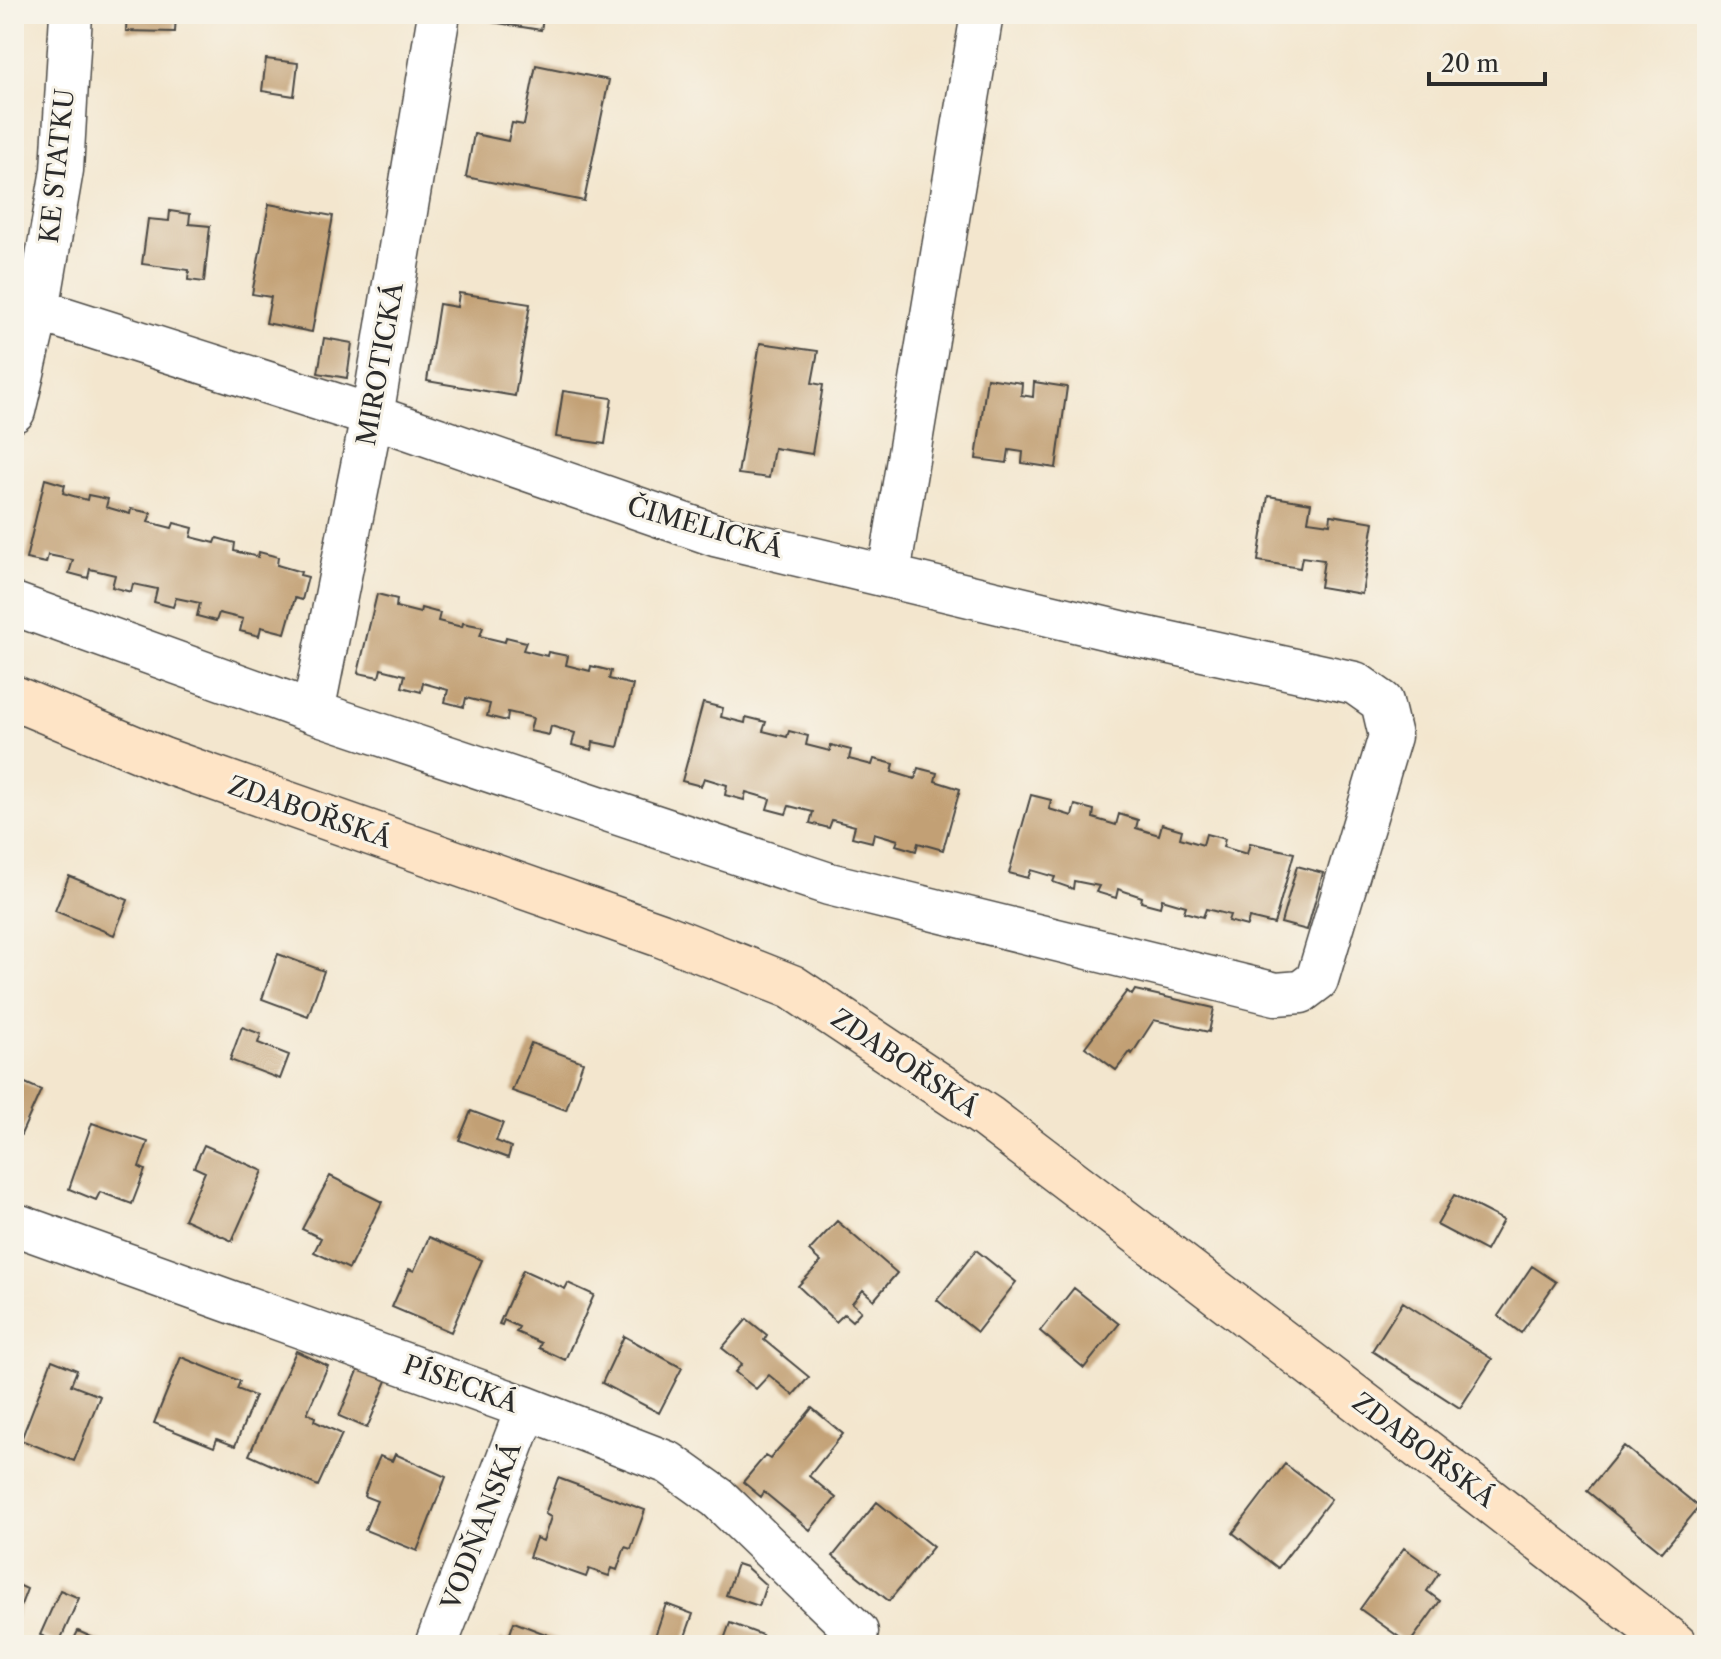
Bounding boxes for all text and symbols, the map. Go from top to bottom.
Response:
scale bar [1429,36,1545,86]
text: 20 m [1441,49,1499,78]
street label: KE STATKU [33,87,81,245]
street label: MIROTICKÁ [350,279,410,448]
street label: ČIMELICKÁ [624,489,787,565]
street label: ZDABOŘSKÁ [224,768,397,855]
street label: ZDABOŘSKÁ [825,1001,986,1124]
street label: PÍSECKÁ [399,1348,523,1420]
street label: ZDABOŘSKÁ [1346,1385,1503,1515]
street label: VODŇANSKÁ [433,1437,528,1615]

